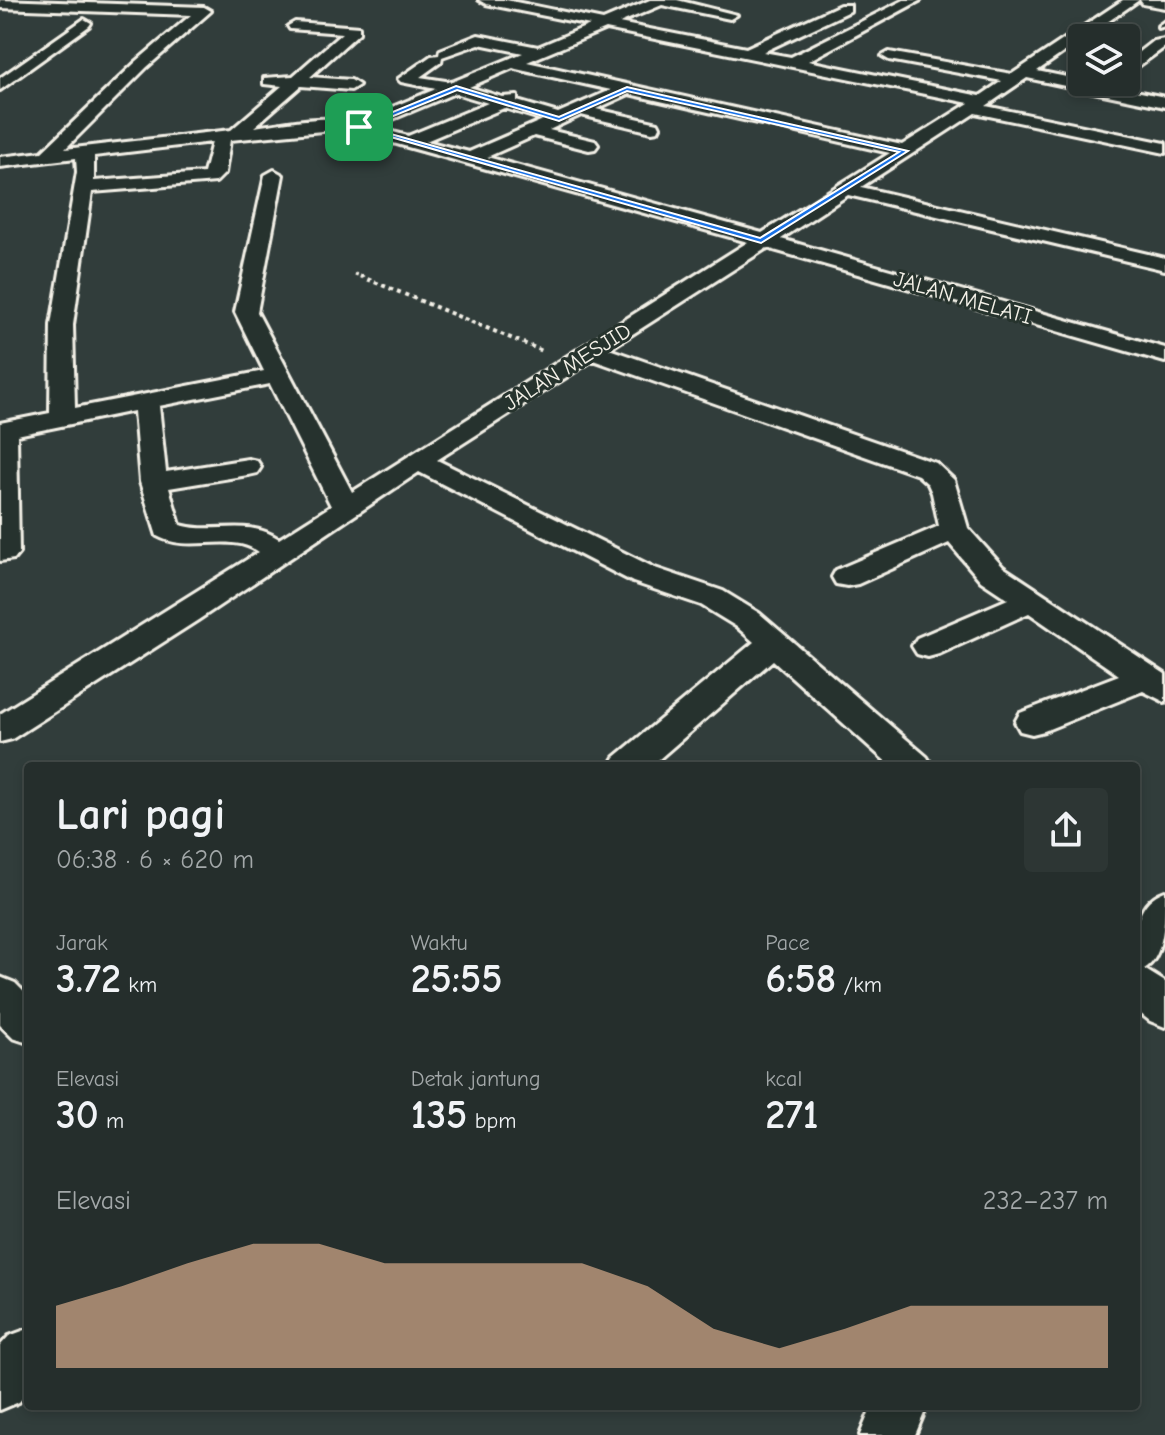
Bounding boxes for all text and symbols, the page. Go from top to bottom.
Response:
map controls [1068,24,1140,96]
button: layers [1068,24,1140,96]
pin [325,93,393,161]
icon: arrive [337,105,381,149]
street label: JALAN MELATI [891,266,1035,330]
street label: JALAN MESJID [499,317,636,416]
button: share [1024,788,1108,872]
text: Lari pagi [56,789,225,840]
text: 06:38 · 6 × 620 m [56,845,254,875]
text: Jarak [56,930,108,956]
text: Waktu [411,930,468,956]
text: Pace [765,930,810,956]
text: 3.72 [56,956,121,1002]
text: 25:55 [411,956,503,1002]
text: 6:58 [765,956,836,1002]
text: km [121,972,157,998]
text: /km [836,972,882,998]
text: Elevasi [56,1066,119,1092]
text: Detak jantung [411,1066,541,1092]
text: kcal [765,1066,802,1092]
text: 30 [56,1092,99,1138]
text: 135 [411,1092,467,1138]
text: 271 [765,1092,819,1138]
text: m [99,1108,124,1134]
text: bpm [467,1108,516,1134]
text: Elevasi [56,1186,131,1216]
text: 232–237 m [983,1186,1108,1216]

